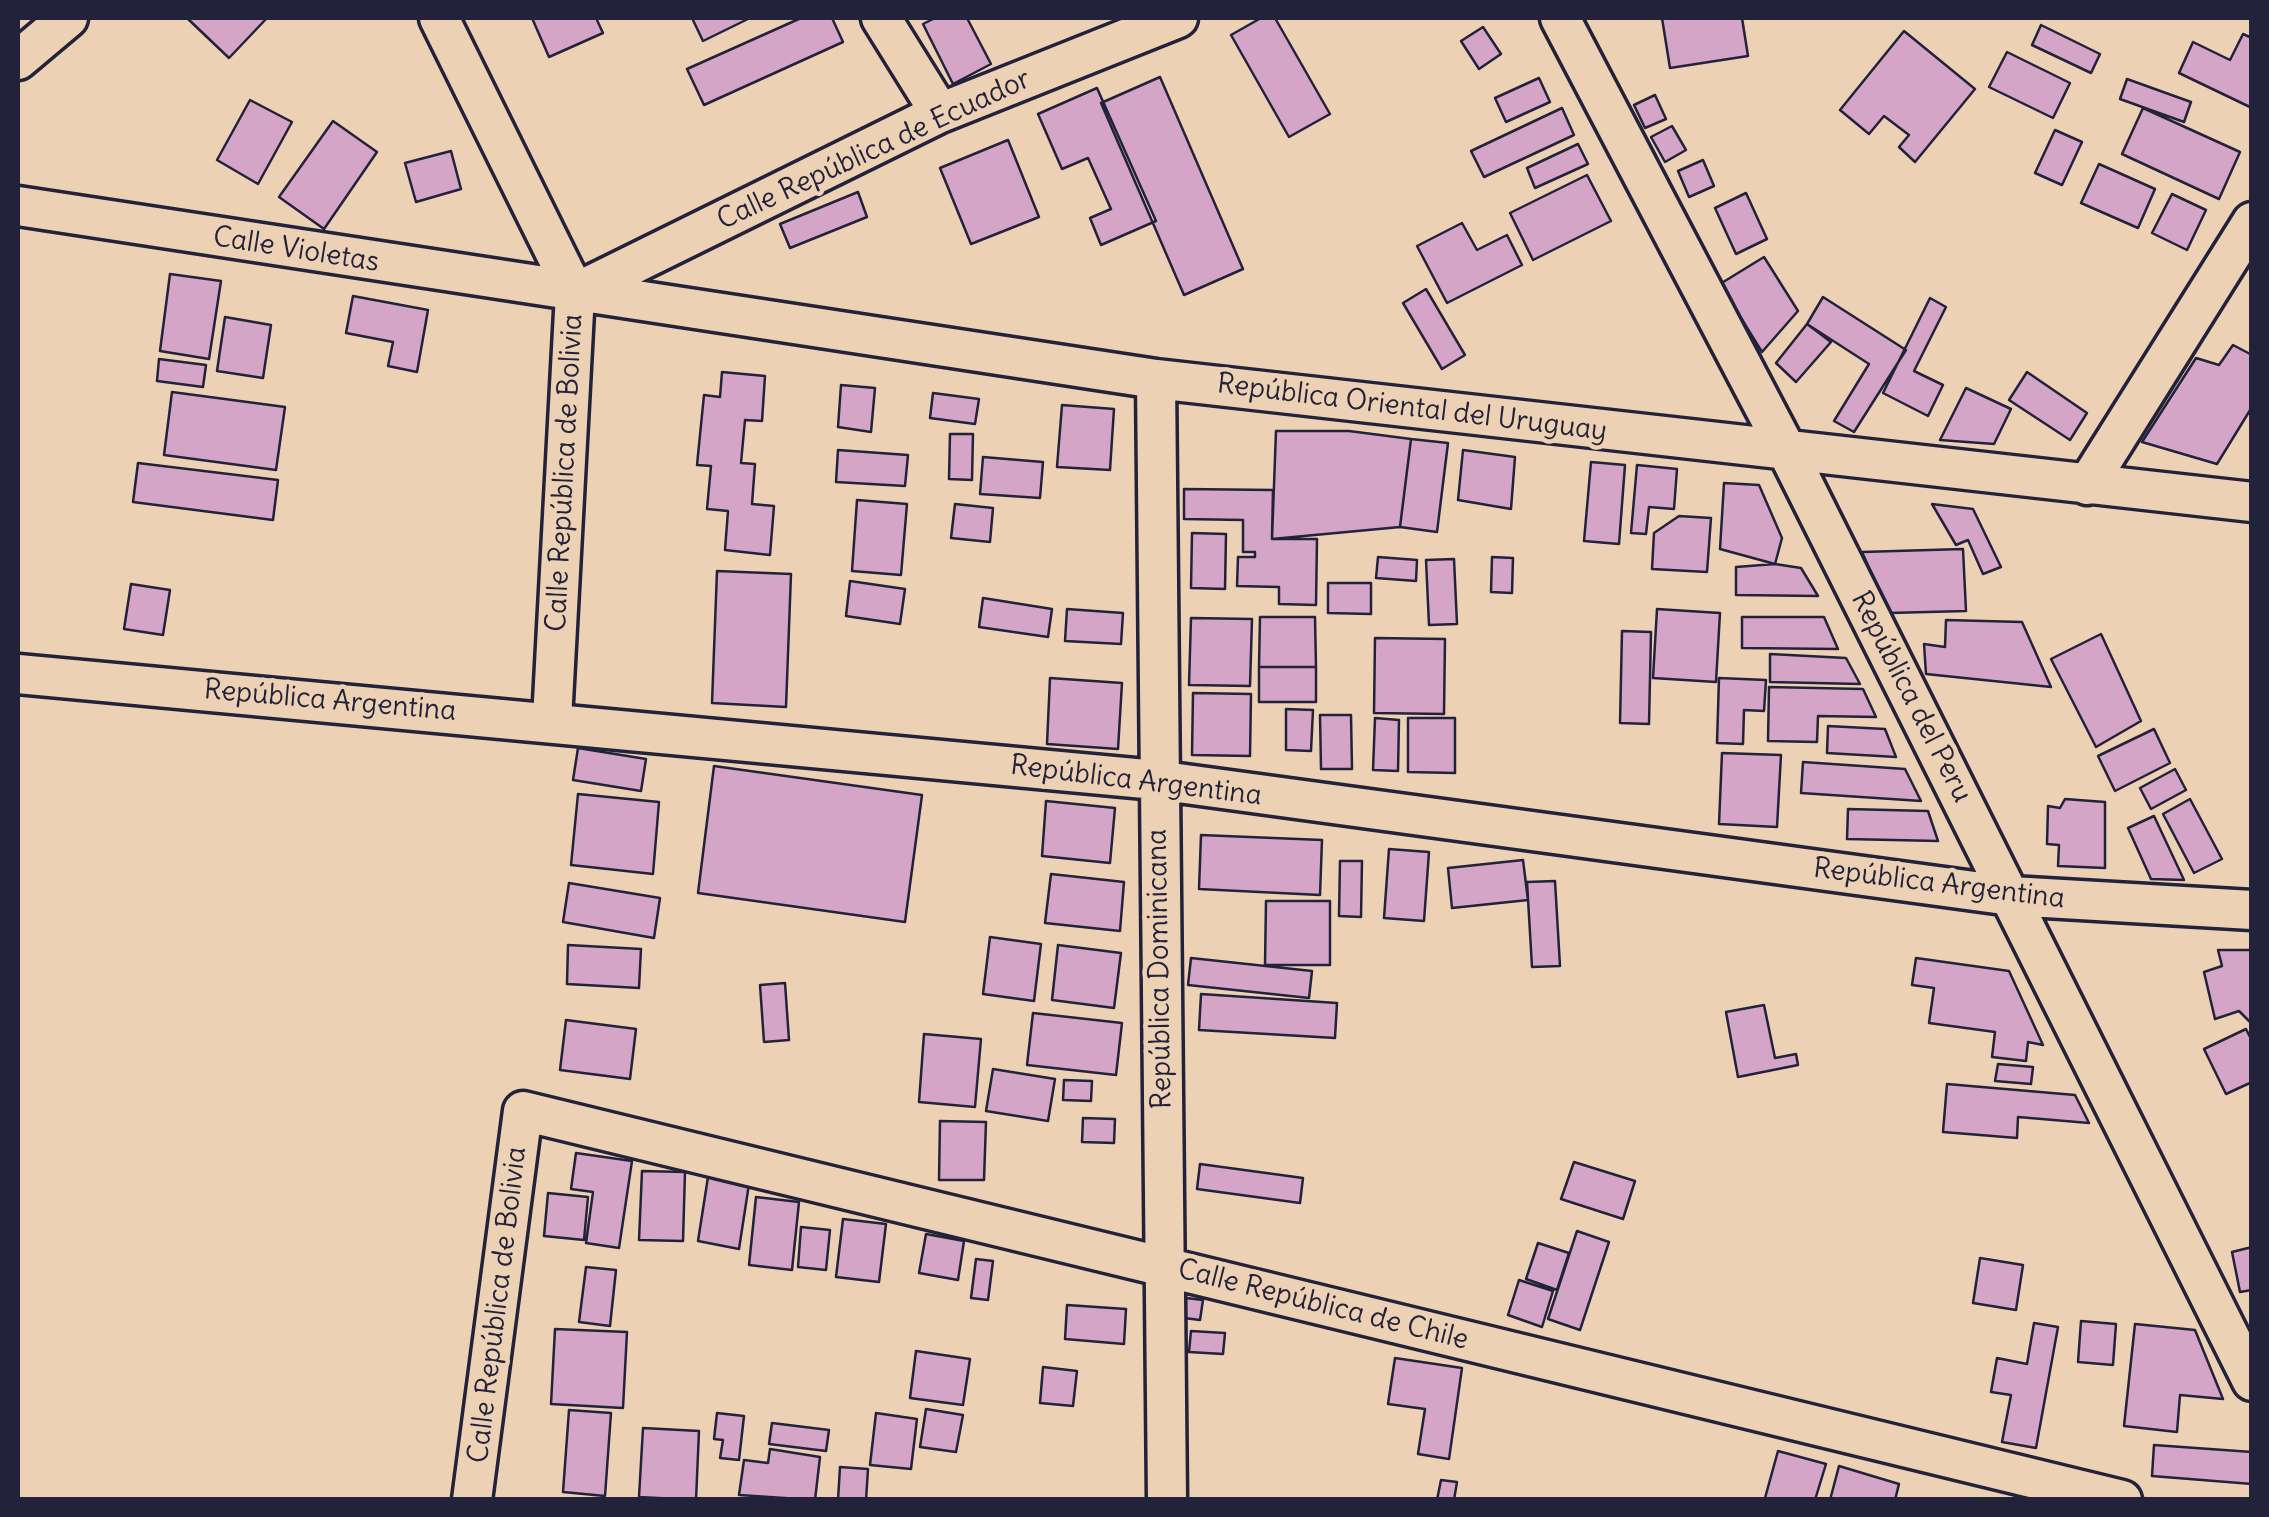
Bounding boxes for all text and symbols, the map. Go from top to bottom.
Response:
street label: Calle República de Ecuador [712,63,1036,237]
street label: Calle Violetas [211,220,381,280]
street label: Calle República de Bolivia [540,313,590,633]
street label: República Oriental del Uruguay [1215,367,1609,449]
street label: República del Peru [1843,586,1979,808]
street label: República Argentina [203,673,457,729]
street label: República Argentina [1008,749,1264,813]
street label: República Dominicana [1141,829,1179,1109]
street label: República Argentina [1811,852,2067,916]
street label: Calle República de Bolivia [462,1145,534,1465]
street label: Calle República de Chile [1174,1253,1472,1357]

